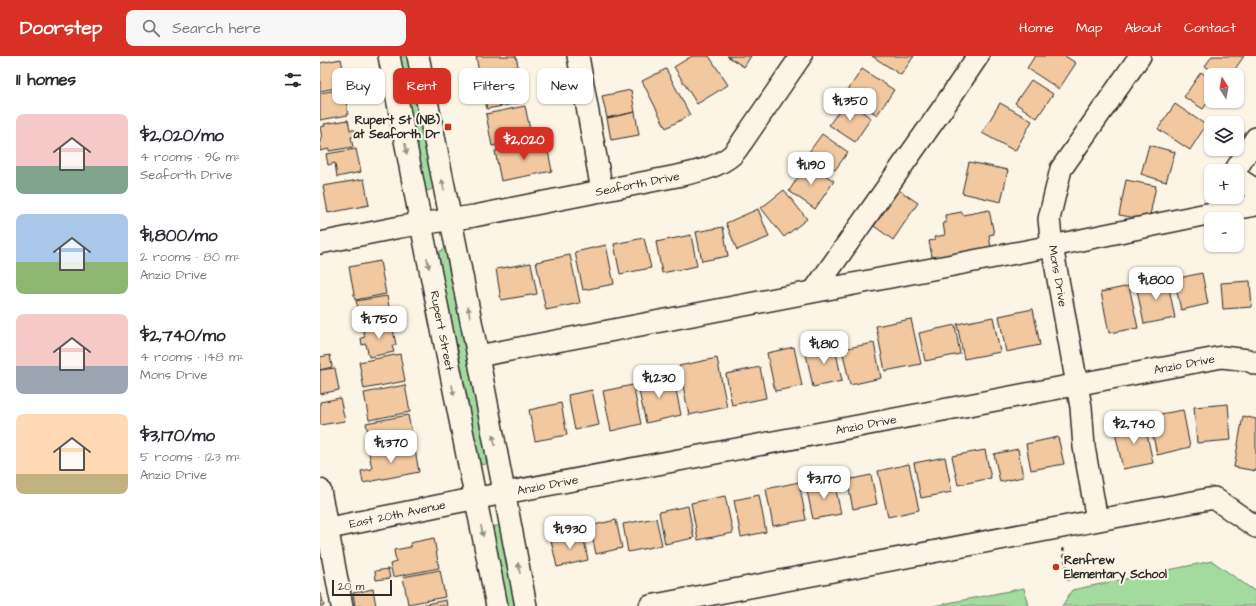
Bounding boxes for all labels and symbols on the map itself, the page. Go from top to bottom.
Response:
north arrow [1204,68,1244,108]
pin: $1,350 [817,88,883,122]
place label: Rupert St (NB) at Seaforth Dr [352,112,441,143]
marker: Rupert St (NB) at Seaforth Dr [443,122,453,132]
pin: $2,020 [491,127,557,161]
one-way arrow [404,143,410,155]
pin: $1,190 [778,152,844,186]
street label: Seaforth Drive [594,168,682,201]
one-way arrow [440,179,446,191]
street label: Mons Drive [1044,244,1071,309]
one-way arrow [426,257,432,269]
pin: $1,800 [1123,267,1189,301]
street label: Rupert Street [426,290,458,373]
pin: $1,750 [346,306,412,340]
one-way arrow [466,306,472,319]
pin: $1,810 [791,331,857,365]
street label: Anzio Drive [1152,350,1217,379]
pin: $1,230 [626,365,692,399]
one-way arrow [451,384,457,396]
street label: Anzio Drive [834,411,899,439]
pin: $2,740 [1101,411,1167,445]
pin: $1,370 [358,430,424,464]
one-way arrow [491,434,497,446]
pin: $3,170 [791,466,857,500]
street label: Anzio Drive [516,471,580,499]
street label: East 20th Avenue [348,496,448,533]
pin: $1,930 [537,516,603,550]
one-way arrow [479,525,485,538]
place label: Renfrew Elementary School [1064,552,1167,584]
one-way arrow [515,562,521,574]
marker: Renfrew Elementary School [1051,562,1061,572]
scale bar [332,578,392,597]

